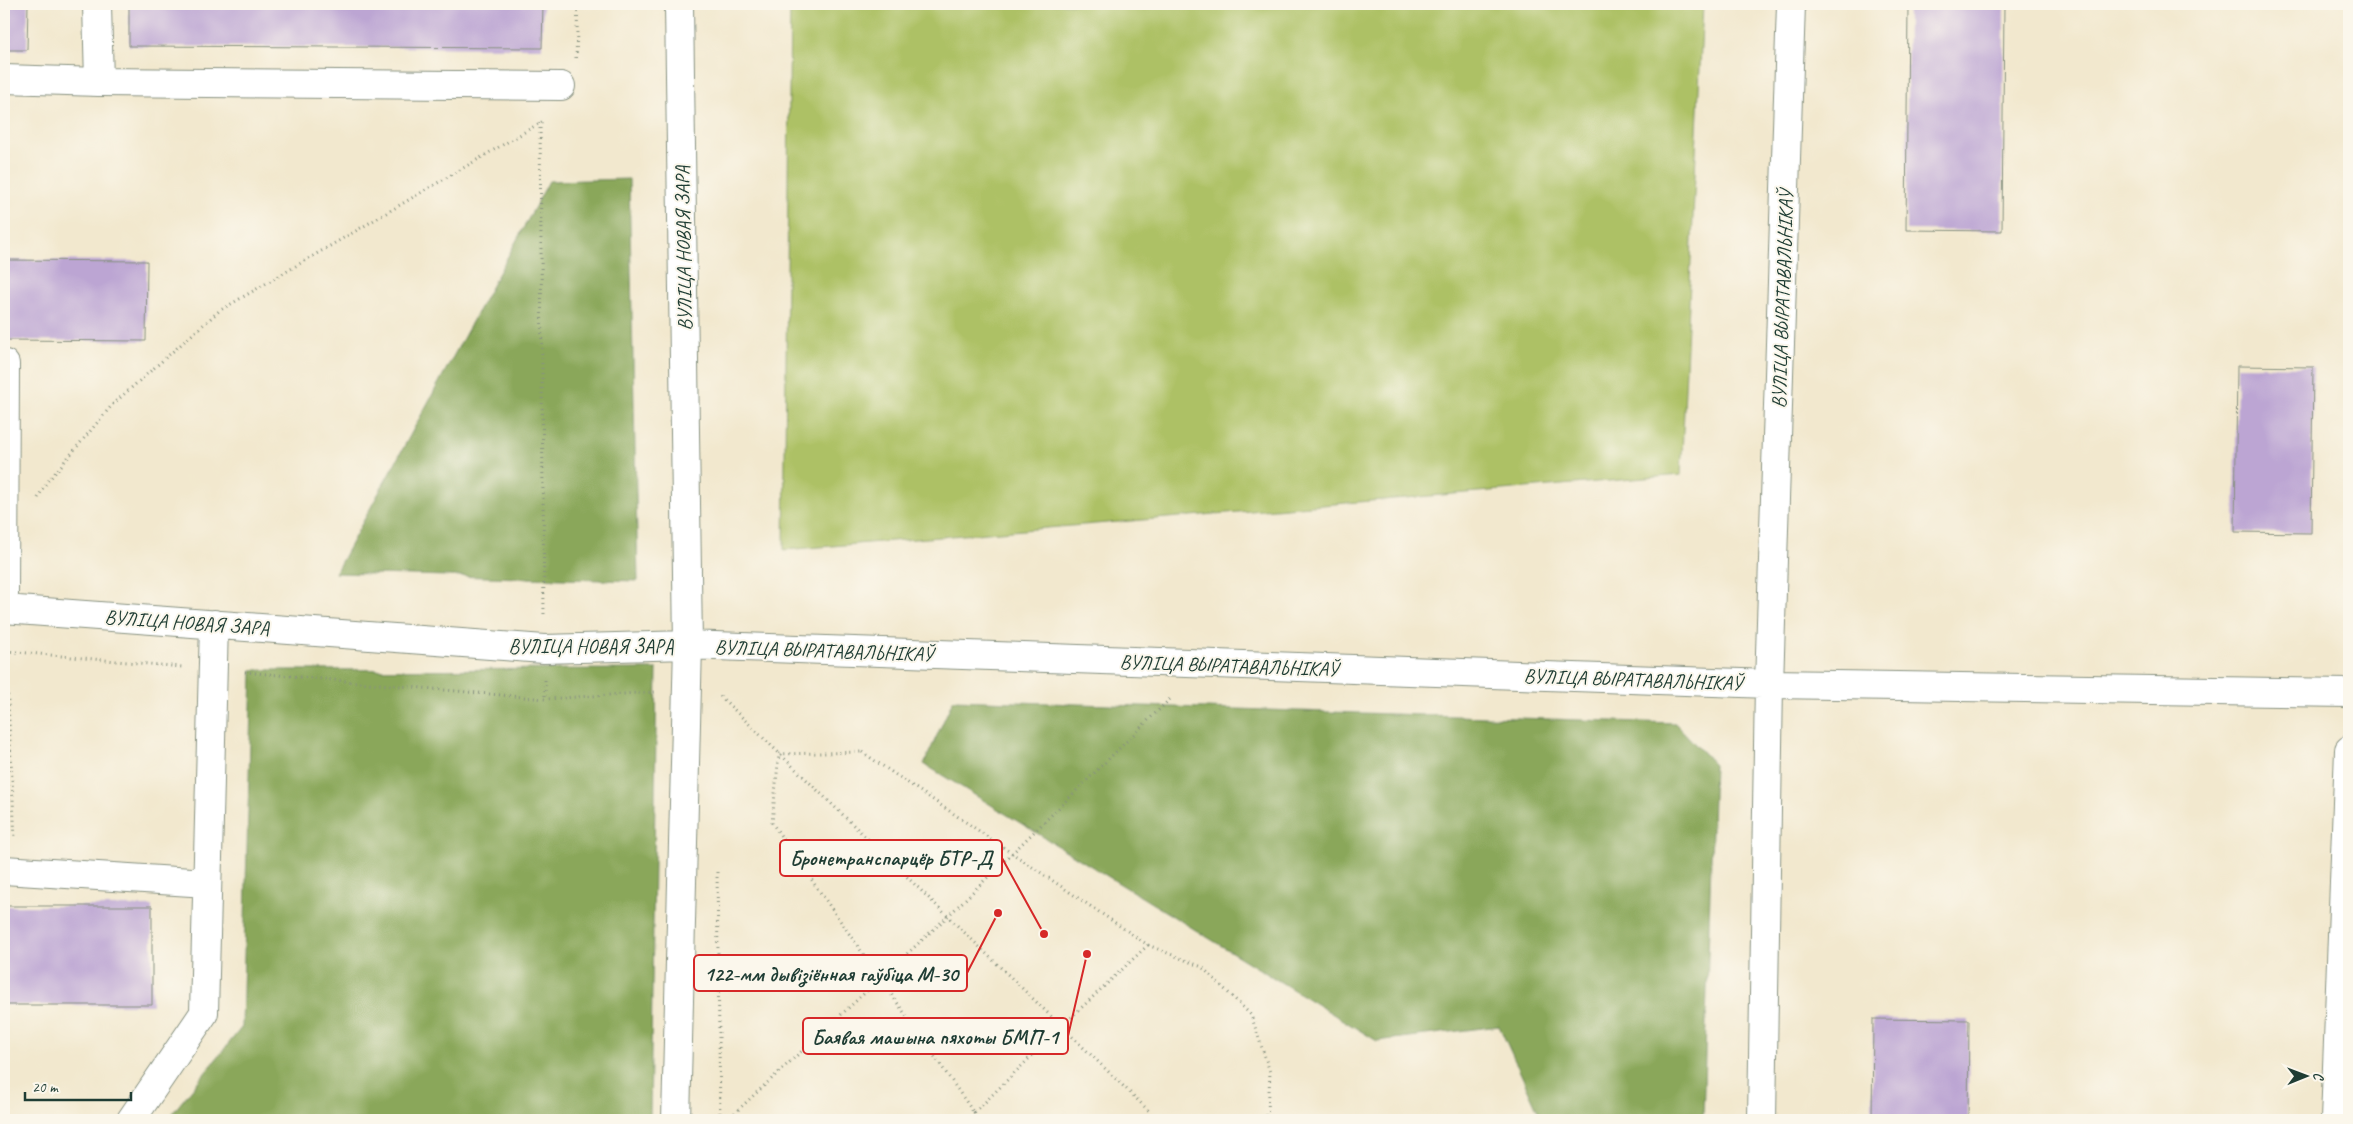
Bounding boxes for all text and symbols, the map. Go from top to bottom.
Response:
street label: ВУЛІЦА НОВАЯ ЗАРА [670,164,697,331]
street label: ВУЛІЦА ВЫРАТАВАЛЬНІКАЎ [1766,187,1799,409]
street label: ВУЛІЦА НОВАЯ ЗАРА [104,604,271,641]
street label: ВУЛІЦА НОВАЯ ЗАРА [508,634,675,659]
street label: ВУЛІЦА ВЫРАТАВАЛЬНІКАЎ [714,634,936,667]
street label: ВУЛІЦА ВЫРАТАВАЛЬНІКАЎ [1119,649,1341,682]
street label: ВУЛІЦА ВЫРАТАВАЛЬНІКАЎ [1523,663,1745,696]
callout: Бронетранспарцёр БТР-Д [780,840,1002,876]
text: Бронетранспарцёр БТР-Д [790,845,995,871]
callout: 122-мм дывізіённая гаўбіца М-30 [694,955,967,991]
text: 122-мм дывізіённая гаўбіца М-30 [704,961,961,988]
callout: Баявая машына пяхоты БМП-1 [803,1018,1068,1054]
text: Баявая машына пяхоты БМП-1 [812,1024,1061,1050]
north arrow [2280,1052,2330,1102]
scale bar [25,1069,131,1101]
text: С [2310,1072,2327,1081]
text: 20 m [32,1078,59,1097]

